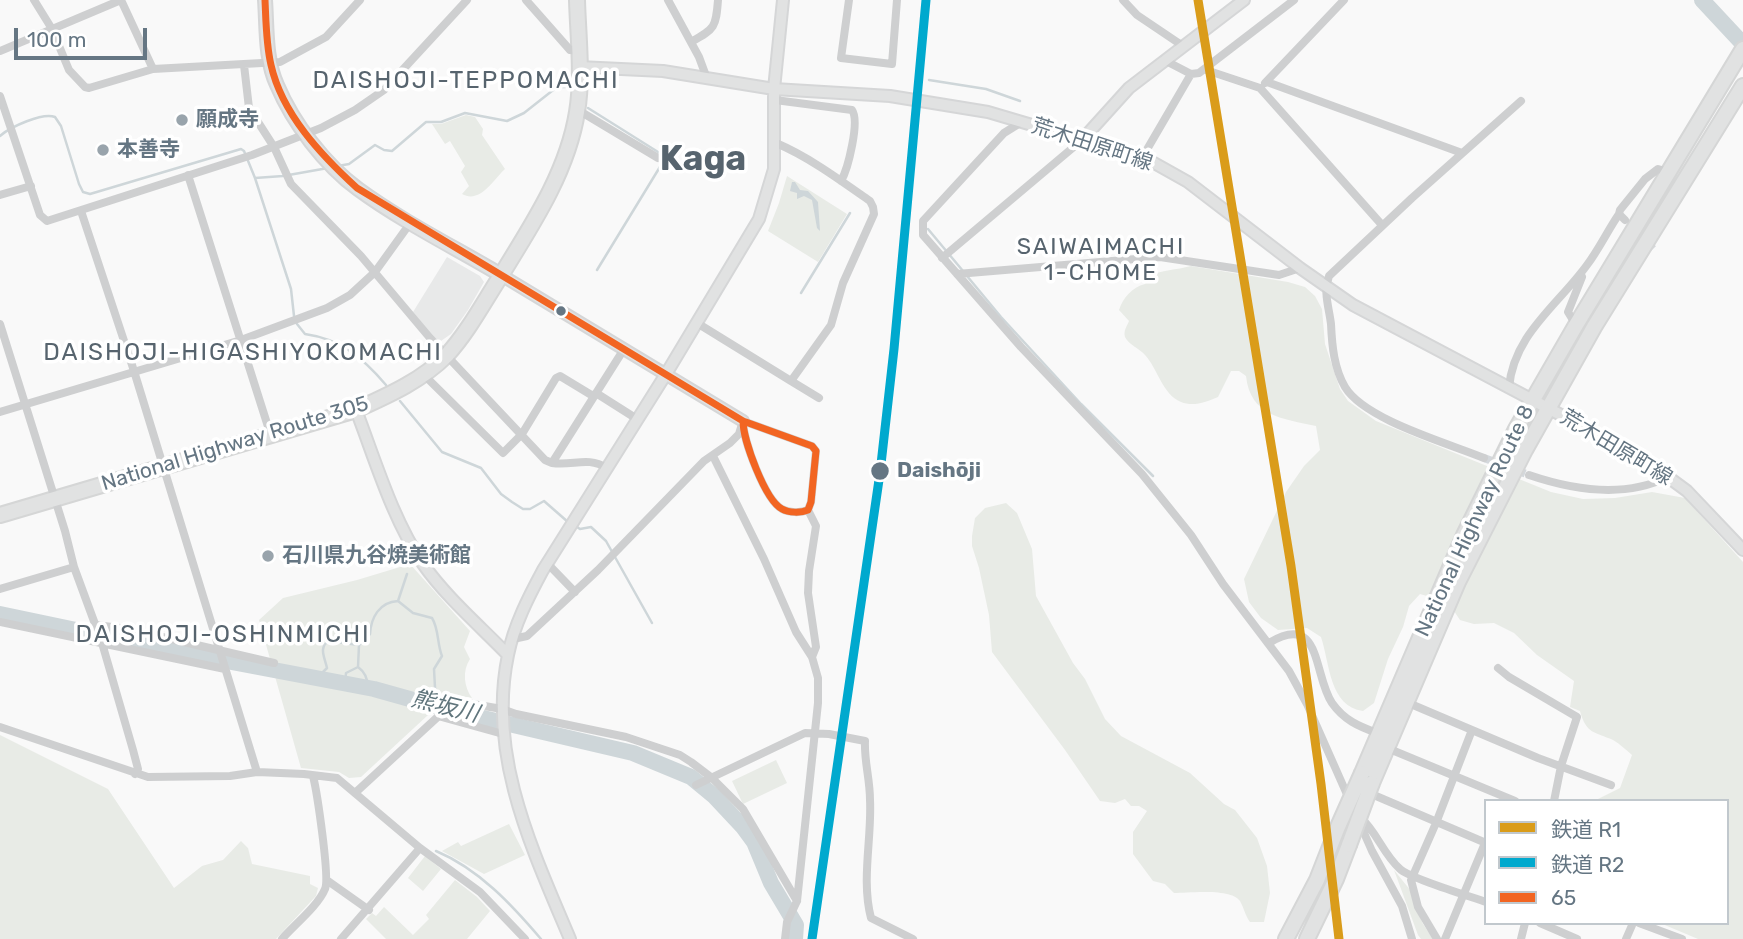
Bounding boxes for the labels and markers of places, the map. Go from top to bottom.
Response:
place label: 願成寺 [196,107,259,133]
marker: 願成寺 [174,112,190,128]
place label: 本善寺 [117,137,180,163]
marker: 本善寺 [95,142,111,158]
unlabelled marker [554,304,568,318]
place label: Daishōji [897,458,981,484]
marker: Daishōji [869,460,891,482]
place label: 石川県九谷焼美術館 [282,543,471,569]
marker: 石川県九谷焼美術館 [260,548,276,564]

